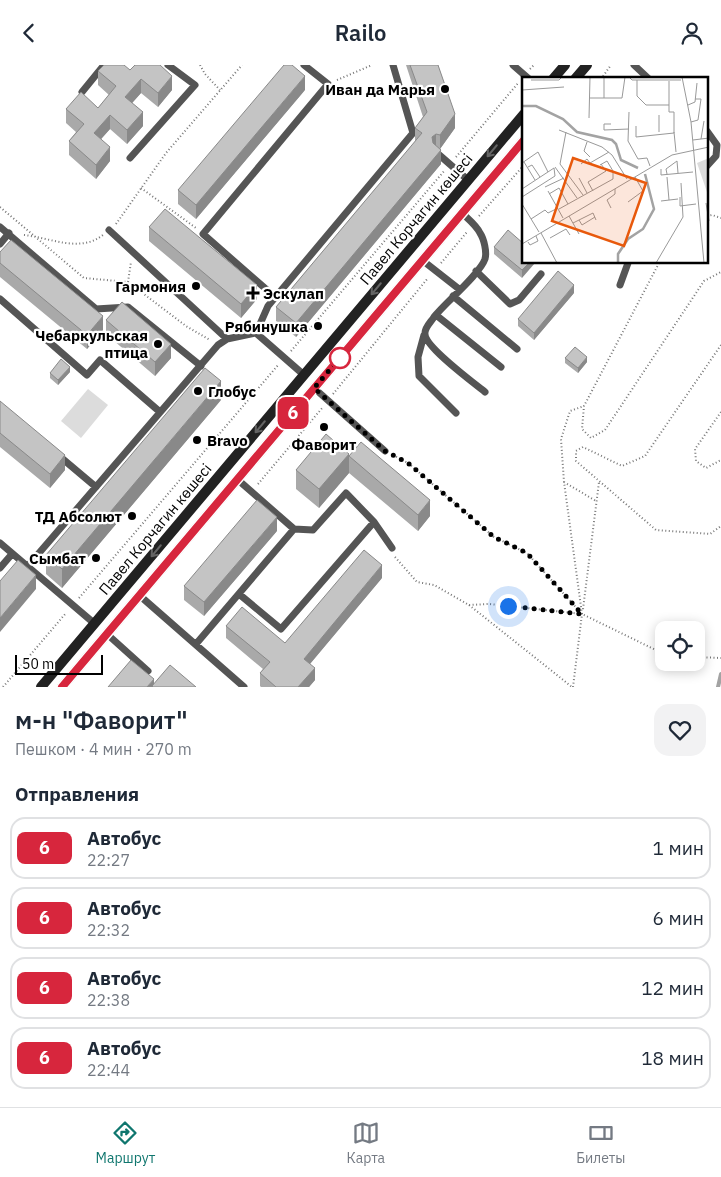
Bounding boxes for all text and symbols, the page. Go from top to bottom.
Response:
text: Railo [335,18,386,47]
icon: back [15,19,43,47]
icon: person [678,19,706,47]
inset map [522,77,708,264]
place label: Иван да Марья [325,80,435,99]
marker: Иван да Марья [439,83,451,95]
one-way arrow [486,145,498,158]
street label: Павел Корчагин көшесі [356,150,476,288]
place label: Гармония [115,277,186,296]
marker: Гармония [190,280,202,292]
one-way arrow [371,282,382,295]
place label: Эскулап [263,284,324,303]
marker: Эскулап [247,287,259,299]
place label: Рябинушка [225,317,308,336]
marker: Рябинушка [312,320,324,332]
place label: Чебаркульская птица [35,326,148,362]
marker: Чебаркульская птица [152,338,164,350]
unlabelled marker [329,347,351,369]
place label: Глобус [208,382,256,401]
marker: Глобус [192,385,204,397]
line badge: 6 [277,397,309,429]
text: 6 [288,401,298,424]
one-way arrow [255,420,266,433]
marker: Фаворит [318,421,330,433]
place label: Bravo [207,431,248,450]
marker: Bravo [191,434,203,446]
place label: Фаворит [292,435,357,454]
street label: Павел Корчагин көшесі [95,460,215,598]
place label: ТД Абсолют [35,507,123,526]
marker: ТД Абсолют [126,510,138,522]
one-way arrow [150,544,161,557]
place label: Сымбат [29,549,87,568]
marker: Сымбат [90,552,102,564]
your location [496,594,521,619]
map controls [655,621,705,671]
button: locate [655,621,705,671]
scale bar [15,652,102,675]
text: 50 m [22,655,54,673]
text: м-н "Фаворит" [15,704,187,736]
button: heart [654,704,706,756]
text: Пешком · 4 мин · 270 m [15,739,192,759]
text: Отправления [15,782,139,806]
text: Автобус [87,826,161,850]
text: 6 [39,836,50,859]
text: 1 мин [653,836,704,860]
text: 22:27 [87,850,130,870]
text: Автобус [87,896,161,920]
text: 6 [39,906,50,929]
text: 6 мин [653,906,704,930]
text: 22:32 [87,920,130,940]
text: Автобус [87,966,161,990]
text: 6 [39,976,50,999]
text: 12 мин [641,976,704,1000]
text: 22:38 [87,990,130,1010]
text: Автобус [87,1036,161,1060]
text: 6 [39,1046,50,1069]
text: 18 мин [641,1046,704,1070]
text: 22:44 [87,1060,130,1080]
tab: Маршрут [96,1119,155,1167]
tab: Карта [347,1119,385,1167]
tab: Билеты [576,1119,625,1167]

